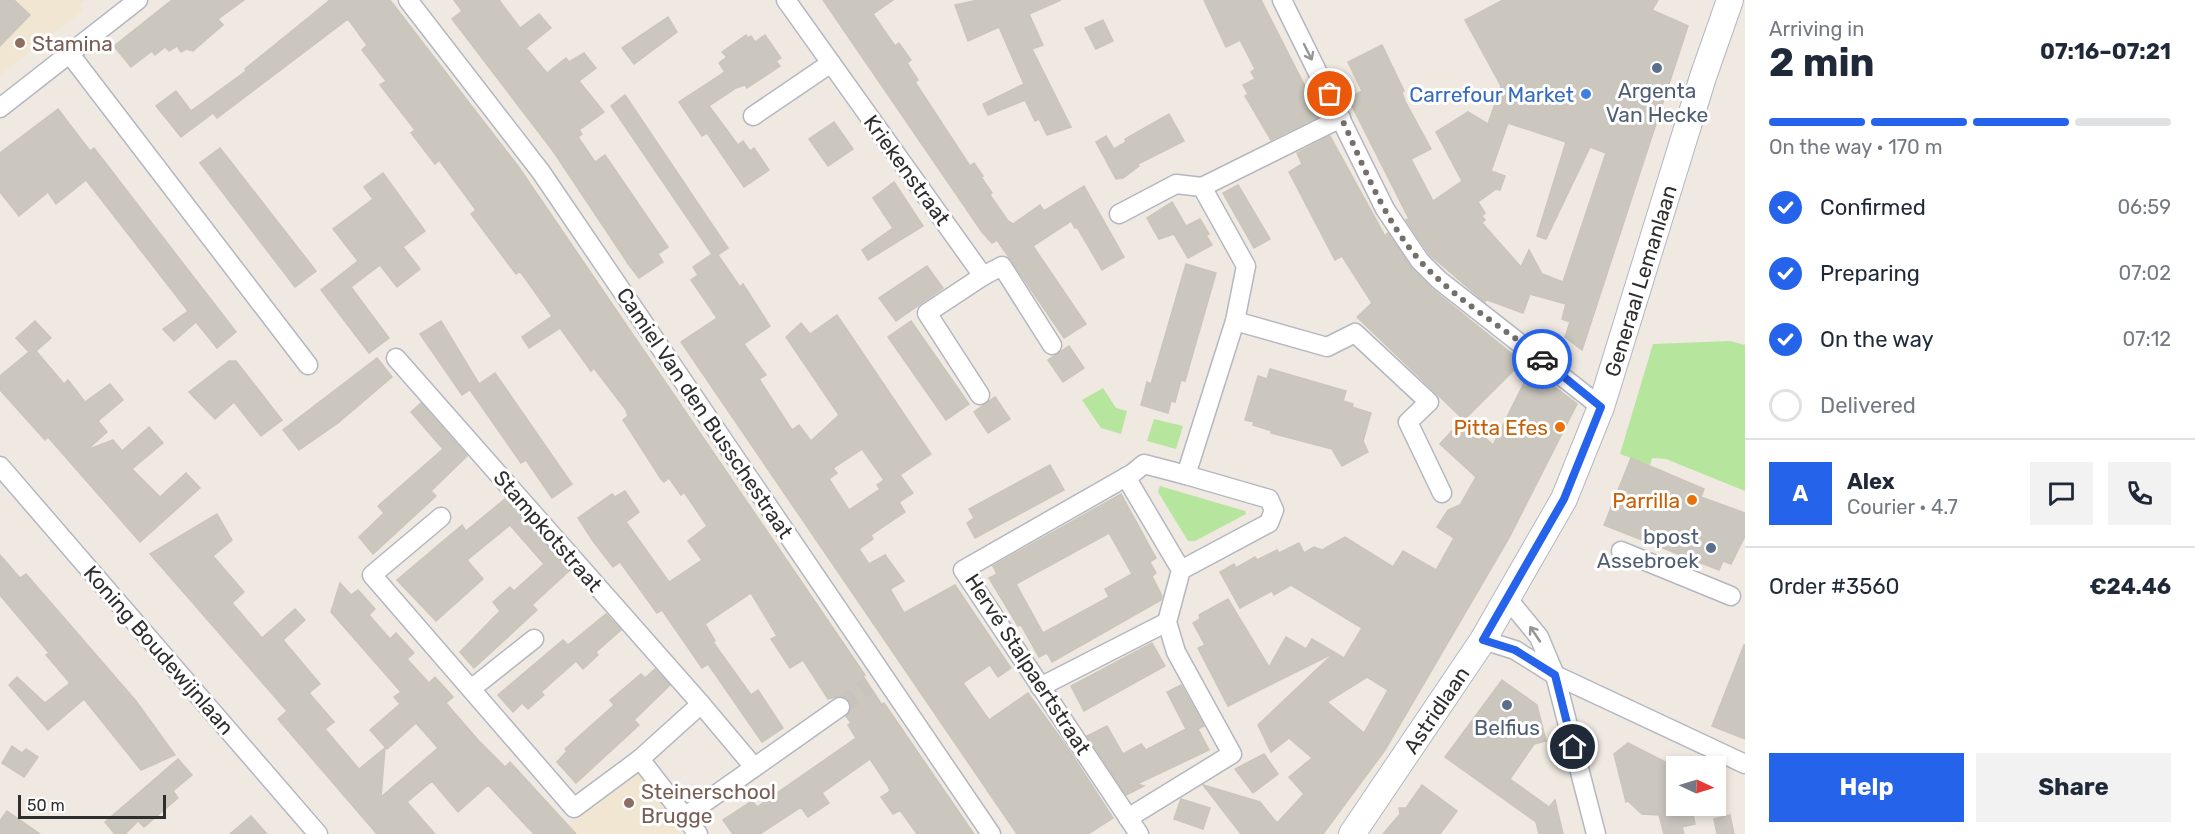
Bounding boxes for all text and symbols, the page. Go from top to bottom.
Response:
text: Arriving in [1769,17,1864,41]
place label: Stamina [32,31,113,56]
marker: Stamina [13,36,27,50]
text: 07:16–07:21 [2040,38,2171,65]
text: 2 min [1769,40,1875,86]
one-way arrow [1303,43,1315,61]
marker: Argenta Van Hecke [1650,61,1664,75]
pin [1304,68,1355,119]
icon: bag [1313,77,1346,110]
place label: Argenta Van Hecke [1606,78,1708,127]
place label: Carrefour Market [1409,82,1574,107]
marker: Carrefour Market [1579,87,1593,101]
street label: Kriekenstraat [859,110,955,230]
text: On the way · 170 m [1769,135,1942,159]
street label: Generaal Lemanlaan [1599,182,1681,380]
icon: check [1769,191,1802,224]
text: Confirmed [1820,194,1926,221]
text: 06:59 [2117,195,2171,219]
icon: check [1769,257,1802,290]
text: Preparing [1820,260,1920,287]
text: 07:02 [2118,261,2171,285]
street label: Camiel Van den Busschestraat [612,283,798,543]
icon: check [1769,323,1802,356]
text: On the way [1820,326,1934,353]
text: 07:12 [2123,327,2171,351]
courier [1512,329,1572,389]
icon: car [1526,343,1559,376]
text: Delivered [1820,392,1916,419]
place label: Pitta Efes [1453,415,1548,440]
marker: Pitta Efes [1553,420,1567,434]
button: chat [2030,462,2093,525]
button: phone [2108,462,2171,525]
street label: Stampkotstraat [489,465,607,597]
text: Alex [1847,468,1895,495]
text: A [1793,480,1808,507]
place label: Parrilla [1612,488,1680,513]
marker: Parrilla [1685,493,1699,507]
text: Courier · 4.7 [1847,495,1958,519]
place label: bpost Assebroek [1597,524,1699,573]
marker: bpost Assebroek [1704,541,1718,555]
street label: Koning Boudewijnlaan [79,560,239,740]
street label: Hervé Stalpaertstraat [960,569,1096,759]
text: Order #3560 [1769,573,1900,600]
text: €24.46 [2089,573,2171,600]
one-way arrow [1529,626,1541,643]
street label: Astridlaan [1398,661,1474,758]
marker: Belfius [1500,698,1514,712]
place label: Belfius [1474,715,1540,740]
pin [1547,721,1598,772]
icon: home [1556,730,1589,763]
button: Help [1769,753,1964,822]
button: Share [1976,753,2171,822]
north arrow [1666,756,1726,816]
map controls [1666,756,1726,816]
place label: Steinerschool Brugge [641,779,776,828]
scale bar [18,792,166,820]
text: 50 m [27,796,65,815]
marker: Steinerschool Brugge [622,796,636,810]

